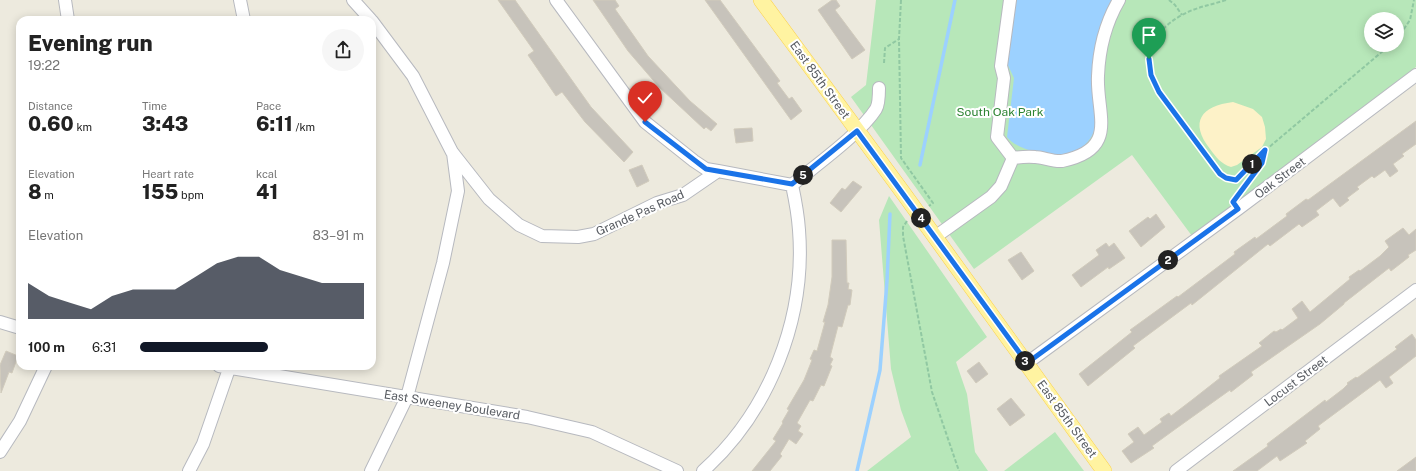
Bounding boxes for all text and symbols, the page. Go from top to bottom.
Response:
map controls [1364,12,1404,52]
button: layers [1364,12,1404,52]
pin [1132,18,1166,59]
icon: arrive [1138,24,1160,46]
button: share [322,29,364,71]
text: Evening run [28,30,153,56]
street label: East 85th Street [787,38,853,122]
text: 19:22 [28,58,60,73]
pin [628,81,662,122]
icon: check [634,87,656,109]
text: Distance [28,100,73,112]
text: Time [142,100,167,112]
text: Pace [256,100,281,112]
park label: South Oak Park [957,105,1044,119]
text: 0.60 [28,112,74,136]
text: 3:43 [142,112,188,136]
text: 6:11 [256,112,293,136]
text: km [74,121,92,133]
text: /km [293,121,315,133]
pin: 1 [1242,154,1262,174]
street label: Oak Street [1252,154,1308,202]
text: 1 [1250,158,1254,170]
pin: 5 [793,165,813,185]
text: Elevation [28,168,75,180]
text: Heart rate [142,168,194,180]
text: kcal [256,168,277,180]
text: 5 [799,169,807,181]
text: 8 [28,180,42,204]
text: 155 [142,180,178,204]
text: 41 [256,180,278,204]
street label: Grande Pas Road [594,187,686,239]
text: m [42,189,54,201]
text: bpm [178,189,204,201]
pin: 4 [911,208,931,228]
text: 4 [917,212,925,224]
text: Elevation [28,228,83,243]
text: 83–91 m [312,228,364,243]
pin: 2 [1158,250,1178,270]
text: 2 [1165,254,1172,266]
text: 100 m [28,340,65,355]
text: 6:31 [92,340,117,355]
pin: 3 [1015,351,1035,371]
street label: Locust Street [1262,352,1331,409]
text: 3 [1021,355,1029,367]
street label: East 85th Street [1034,377,1100,461]
street label: East Sweeney Boulevard [383,387,521,423]

